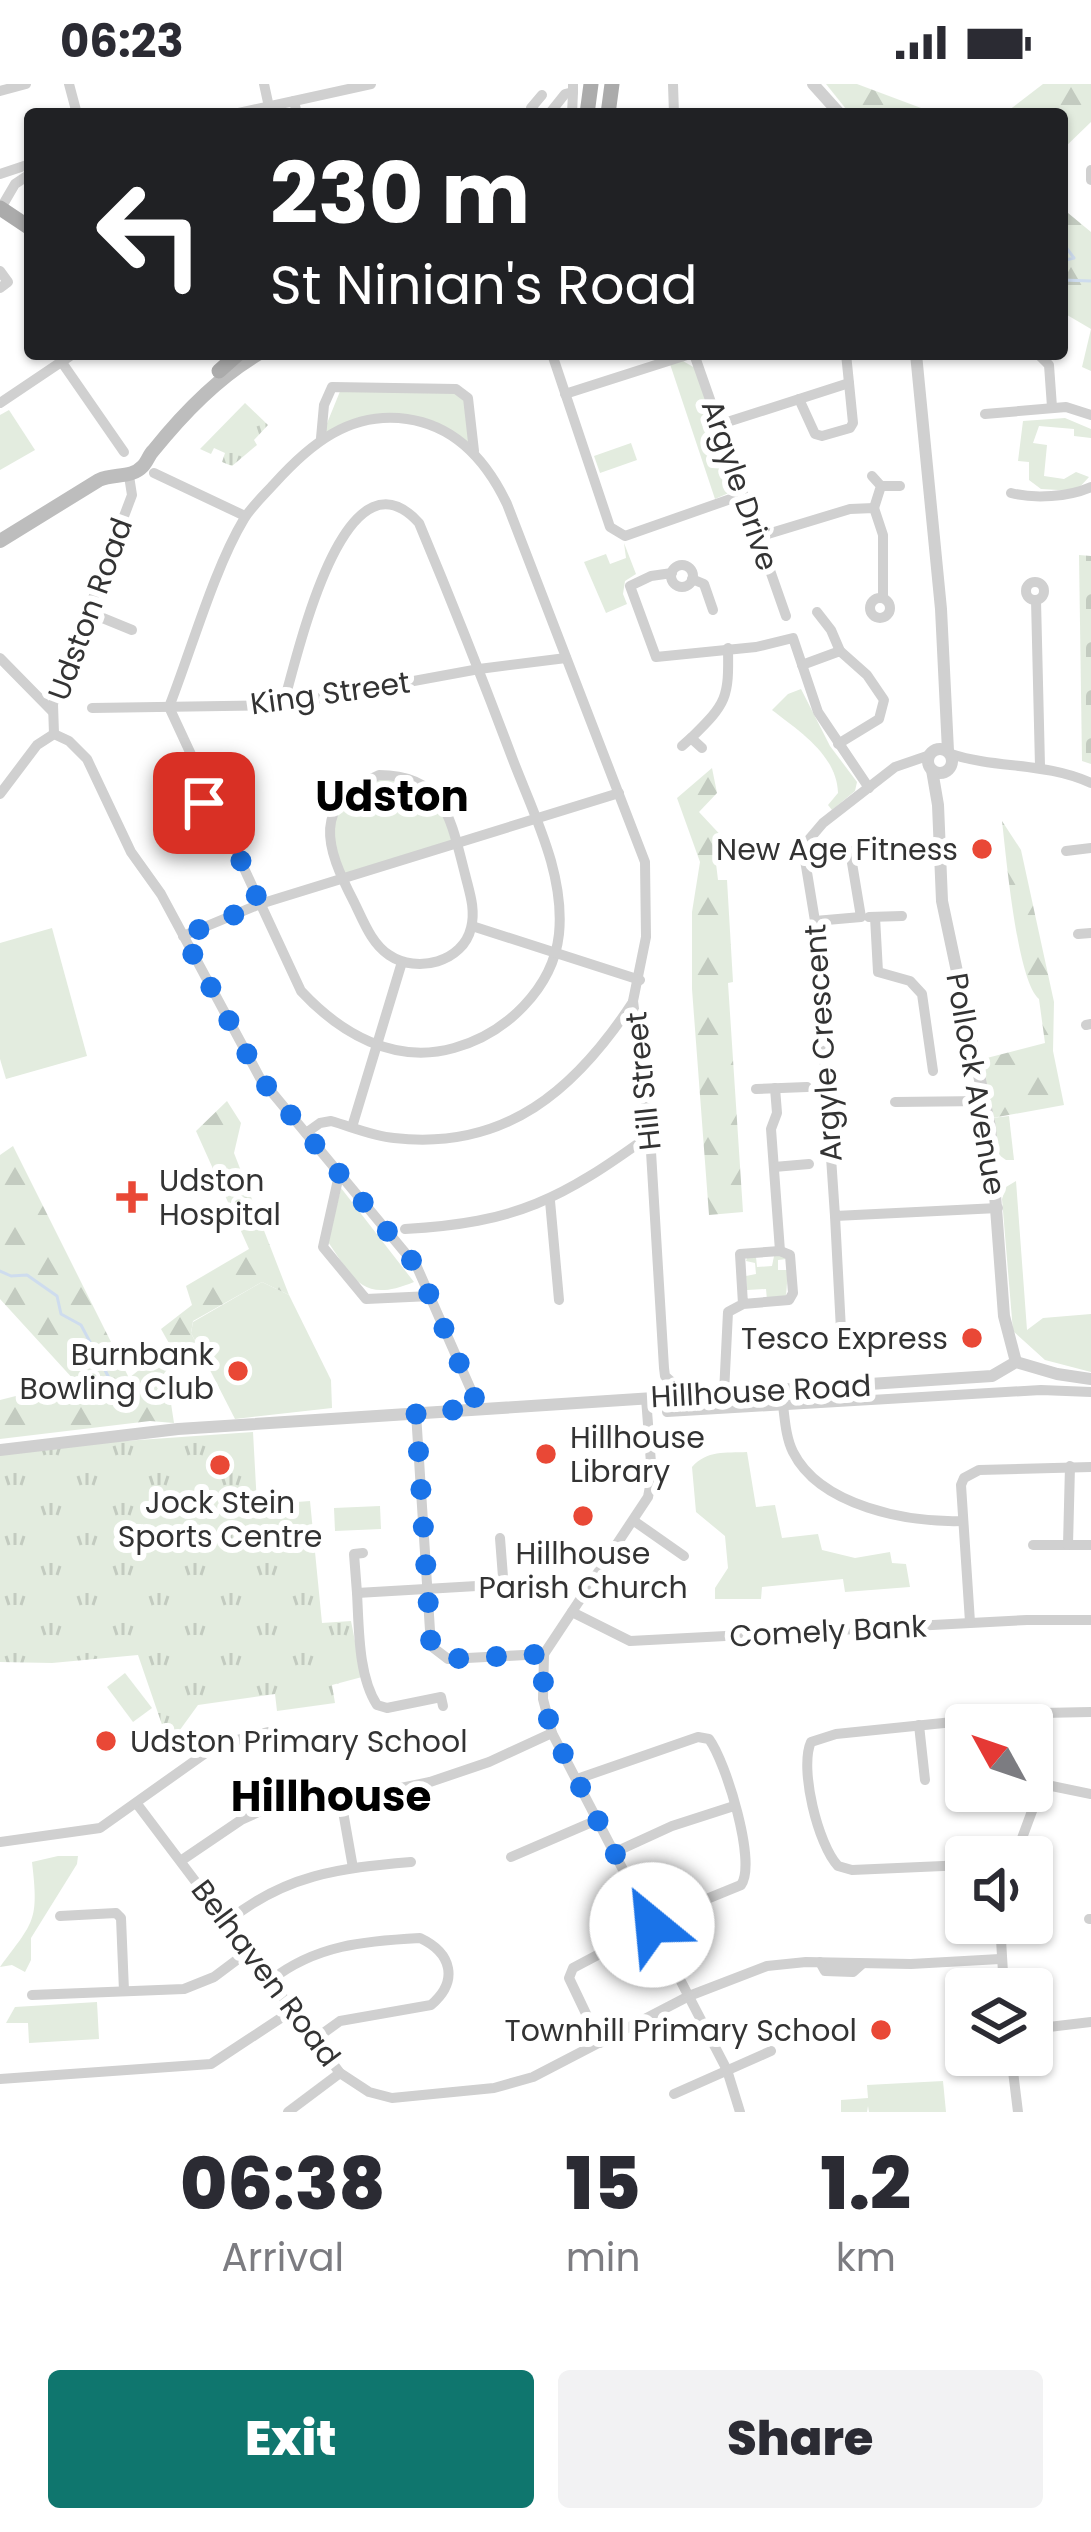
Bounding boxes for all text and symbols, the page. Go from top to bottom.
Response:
text: 06:23 [60,10,184,73]
text: 230 m [270,135,530,252]
icon: left [72,156,228,312]
text: St Ninian's Road [270,247,698,323]
street label: Argyle Drive [691,394,789,576]
street label: Udston Road [37,512,143,706]
street label: King Street [247,661,413,725]
pin [153,752,255,854]
district label: Udston [315,767,469,826]
icon: arrive [171,770,237,836]
place label: New Age Fitness [716,828,958,871]
marker: New Age Fitness [969,836,995,862]
street label: Argyle Crescent [793,923,853,1163]
street label: Pollock Avenue [935,970,1017,1198]
street label: Hill Street [614,1010,672,1152]
place label: Udston Hospital [159,1159,281,1236]
marker: Udston Hospital [116,1181,148,1213]
place label: Tesco Express [741,1317,948,1360]
marker: Tesco Express [959,1325,985,1351]
place label: Burnbank Bowling Club [20,1333,215,1410]
marker: Burnbank Bowling Club [225,1358,251,1384]
street label: Hillhouse Road [650,1364,872,1418]
place label: Hillhouse Library [570,1416,705,1493]
marker: Hillhouse Library [533,1441,559,1467]
marker: Jock Stein Sports Centre [207,1452,233,1478]
place label: Jock Stein Sports Centre [118,1481,322,1558]
marker: Hillhouse Parish Church [570,1503,596,1529]
place label: Hillhouse Parish Church [478,1532,688,1609]
street label: Comely Bank [728,1604,928,1658]
north arrow [945,1704,1053,1812]
map controls [945,1704,1053,2076]
place label: Udston Primary School [130,1720,468,1763]
marker: Udston Primary School [93,1728,119,1754]
district label: Hillhouse [231,1767,431,1826]
button: sound [945,1836,1053,1944]
position arrow [589,1862,715,1988]
street label: Belhaven Road [181,1870,351,2076]
button: layers [945,1968,1053,2076]
place label: Townhill Primary School [504,2009,857,2052]
marker: Townhill Primary School [868,2017,894,2043]
text: 06:38 [180,2133,386,2234]
text: 15 [566,2133,641,2234]
text: 1.2 [821,2133,911,2234]
text: Arrival [221,2230,344,2285]
text: min [566,2230,640,2285]
text: km [836,2230,896,2285]
button: Exit [48,2370,534,2508]
button: Share [558,2370,1043,2508]

